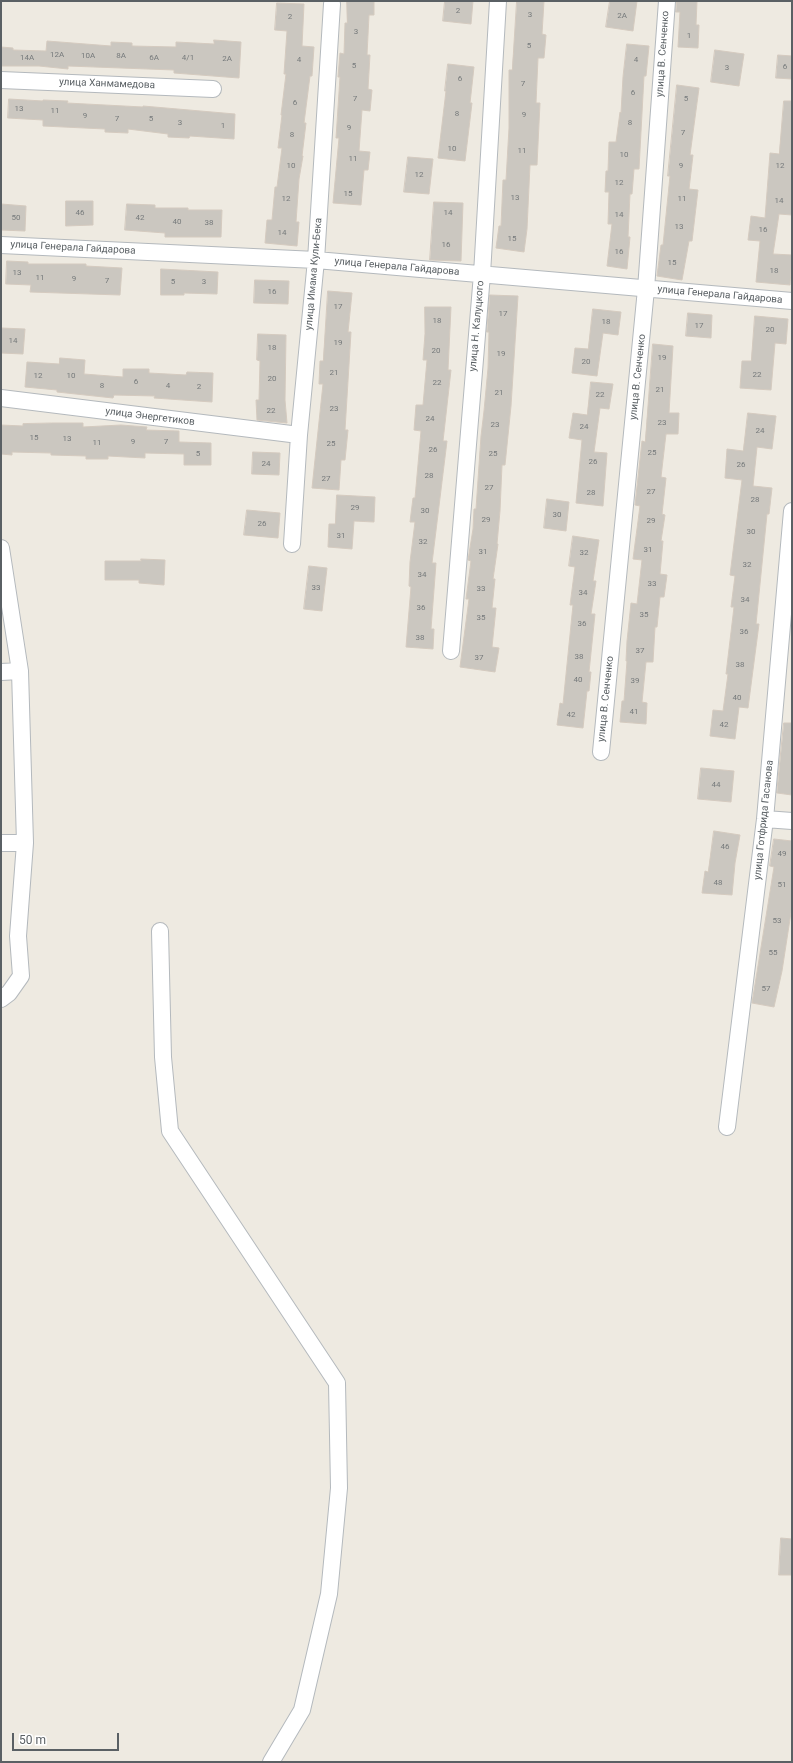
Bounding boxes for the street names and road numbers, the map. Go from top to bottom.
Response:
street label: улица В. Сенченко [654,11,672,97]
street label: улица Ханмамедова [59,76,155,92]
street label: улица Имама Кули-Бека [303,217,325,331]
street label: улица Генерала Гайдарова [10,239,136,257]
street label: улица Генерала Гайдарова [334,256,460,278]
street label: улица Н. Калуцкого [467,280,487,372]
street label: улица Генерала Гайдарова [657,284,783,306]
street label: улица В. Сенченко [628,333,648,421]
street label: улица Энергетиков [105,406,195,428]
street label: улица В. Сенченко [596,655,616,743]
street label: улица Готфрида Гасанова [752,759,776,881]

